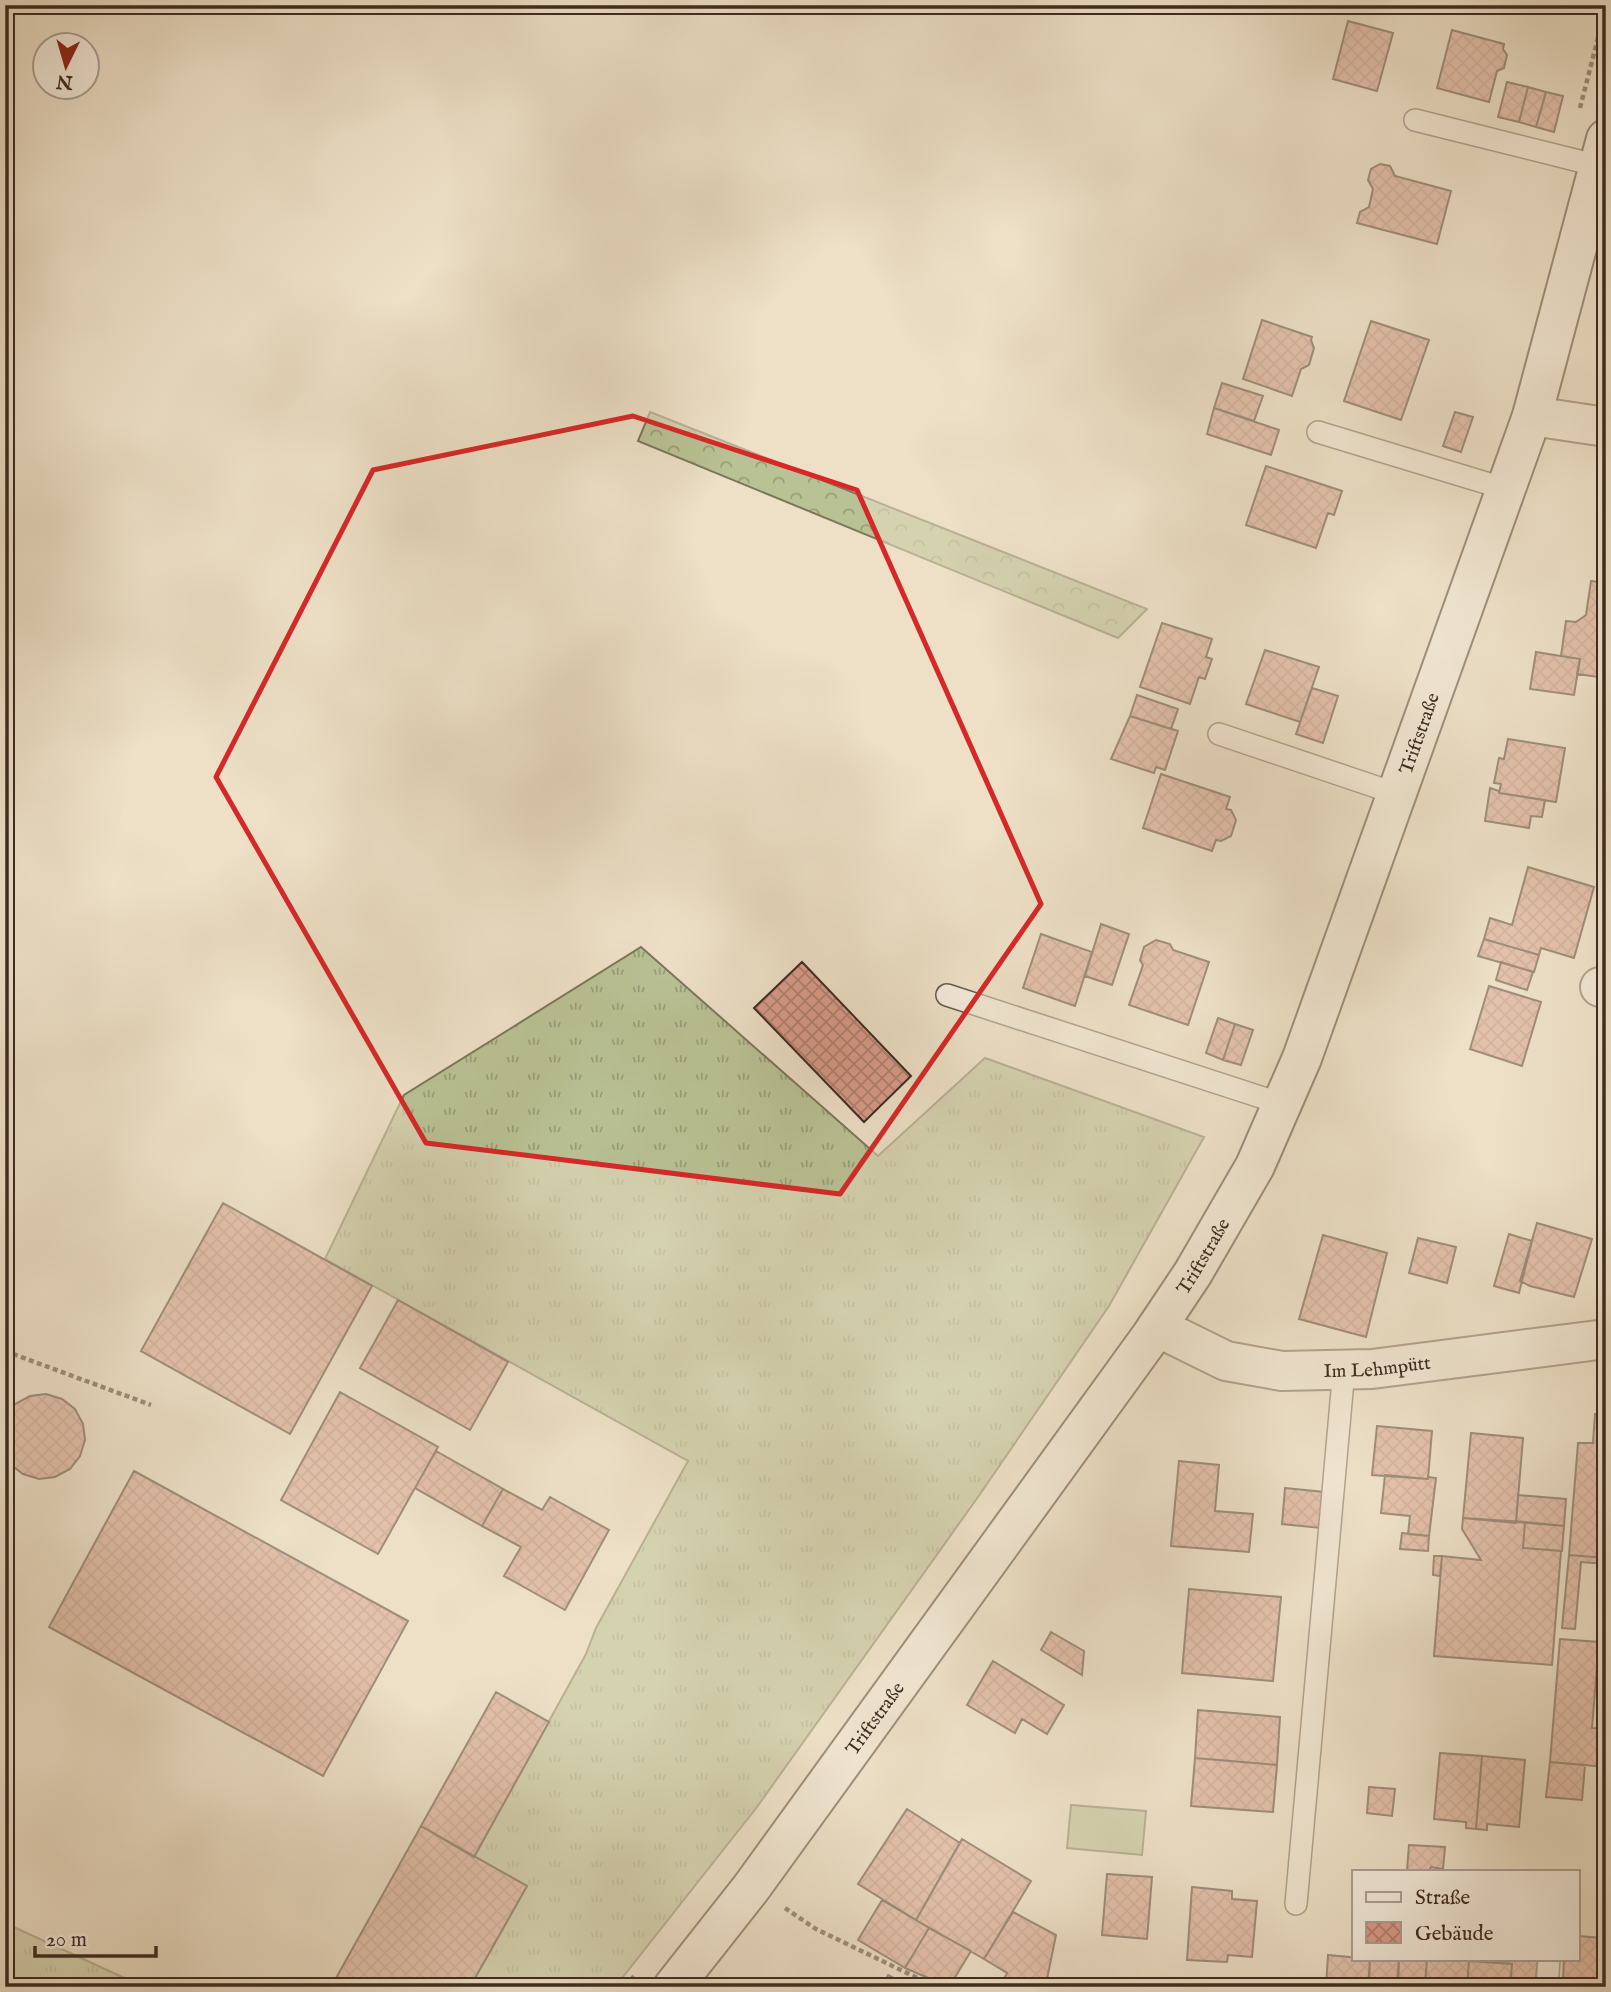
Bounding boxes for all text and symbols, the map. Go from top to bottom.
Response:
north arrow [32,32,102,102]
text: N [55,68,75,94]
street label: Triftstraße [1395,690,1446,778]
street label: Triftstraße [1172,1214,1236,1300]
street label: Im Lehmpütt [1323,1352,1433,1384]
street label: Triftstraße [841,1678,911,1761]
legend [1352,1870,1580,1960]
text: Straße [1415,1885,1471,1912]
scale bar [35,1915,156,1959]
text: Gebäude [1415,1921,1494,1948]
text: 20 m [46,1927,87,1954]

